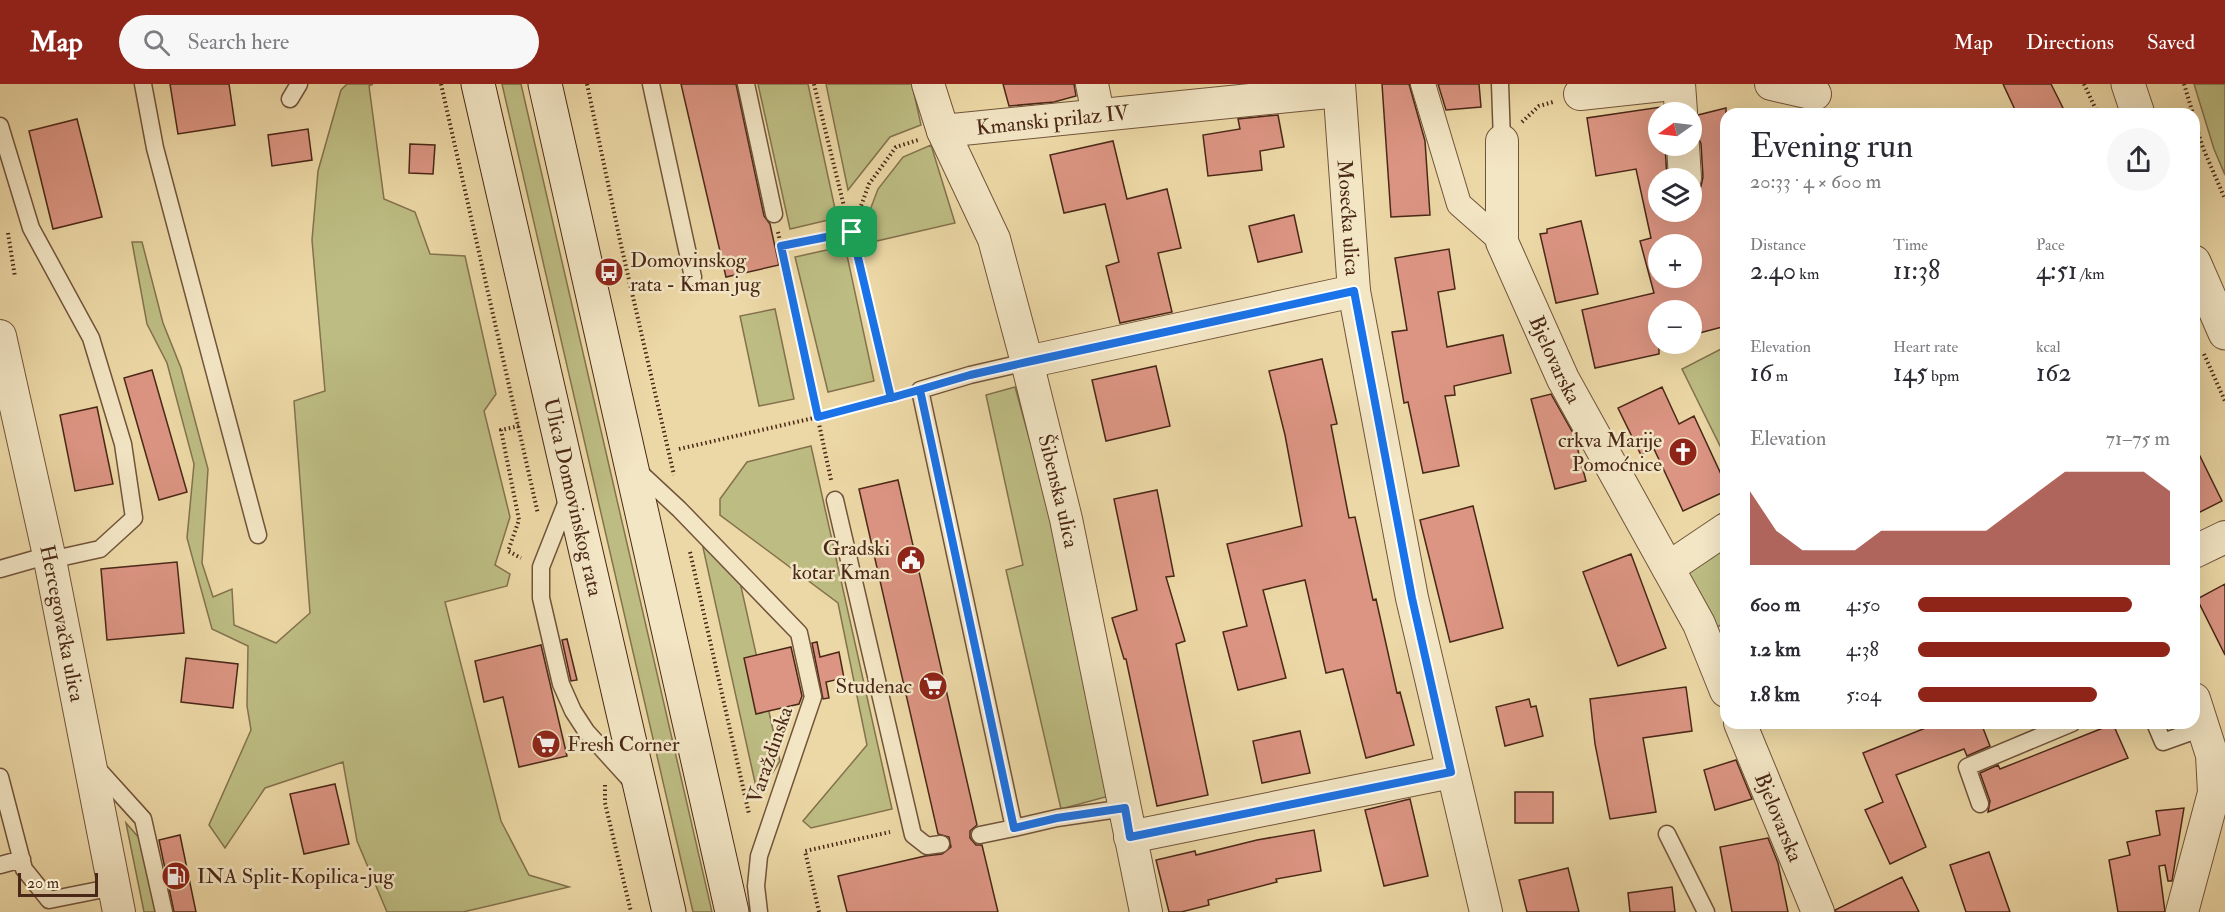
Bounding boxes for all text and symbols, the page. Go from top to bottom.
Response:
search box [119,15,539,69]
text: Map [30,25,83,60]
icon: search [140,26,173,59]
text: Search here [188,28,289,56]
text: Map [1953,29,1993,56]
text: Directions [2026,29,2114,56]
text: Saved [2147,29,2195,56]
street label: Kmanski prilaz IV [975,99,1131,141]
north arrow [1648,102,1702,156]
map controls [1648,102,1702,354]
text: Evening run [1750,126,1913,167]
button: share [2107,128,2170,191]
street label: Mosećka ulica [1331,159,1366,277]
button: layers [1648,168,1702,222]
text: 20:33 · 4 × 600 m [1750,169,1881,194]
pin [826,206,877,257]
icon: arrive [835,215,868,248]
button: + [1648,234,1702,288]
text: Distance [1750,235,1806,255]
text: Time [1893,235,1928,255]
text: Pace [2036,235,2065,255]
place label: Domovinskog rata - Kman jug [630,247,761,298]
text: 2.40 [1750,255,1796,287]
text: 11:38 [1893,255,1940,287]
text: 4:51 [2036,255,2077,287]
bus stop icon: Domovinskog rata - Kman jug [593,256,625,288]
text: km [1796,264,1819,284]
text: /km [2077,264,2105,284]
button: − [1648,300,1702,354]
street label: Bjelovarska [1523,312,1588,409]
text: Elevation [1750,337,1811,357]
text: Heart rate [1893,337,1958,357]
text: kcal [2036,337,2061,357]
text: 16 [1750,357,1772,389]
text: 145 [1893,357,1928,389]
text: 162 [2036,357,2071,389]
text: m [1772,366,1788,386]
text: bpm [1928,366,1959,386]
street label: Ulica Domovinskog rata [537,395,609,599]
text: Elevation [1750,426,1826,451]
text: 71–75 m [2106,426,2170,451]
place label: crkva Marije Pomoćnice [1558,427,1662,478]
street label: Šibenska ulica [1032,431,1085,551]
church icon: crkva Marije Pomoćnice [1667,436,1699,468]
place label: Gradski kotar Kman [792,535,890,586]
street label: Hercegovačka ulica [34,542,91,704]
public building icon: Gradski kotar Kman [895,544,927,576]
text: 600 m [1750,592,1800,617]
text: 4:50 [1846,592,1881,617]
text: 1.2 km [1750,637,1800,662]
text: 4:38 [1846,637,1879,662]
supermarket icon: Studenac [917,670,949,702]
place label: Studenac [836,673,913,700]
text: 1.8 km [1750,682,1800,707]
text: 5:04 [1846,682,1881,707]
street label: Varaždinska [741,703,799,807]
supermarket icon: Fresh Corner [530,728,562,760]
place label: Fresh Corner [567,731,680,758]
street label: Bjelovarska [1749,769,1809,866]
fuel station icon: INA Split-Kopilica-jug [160,860,192,892]
place label: INA Split-Kopilica-jug [197,863,394,890]
scale bar [18,870,98,898]
text: 20 m [27,873,59,893]

